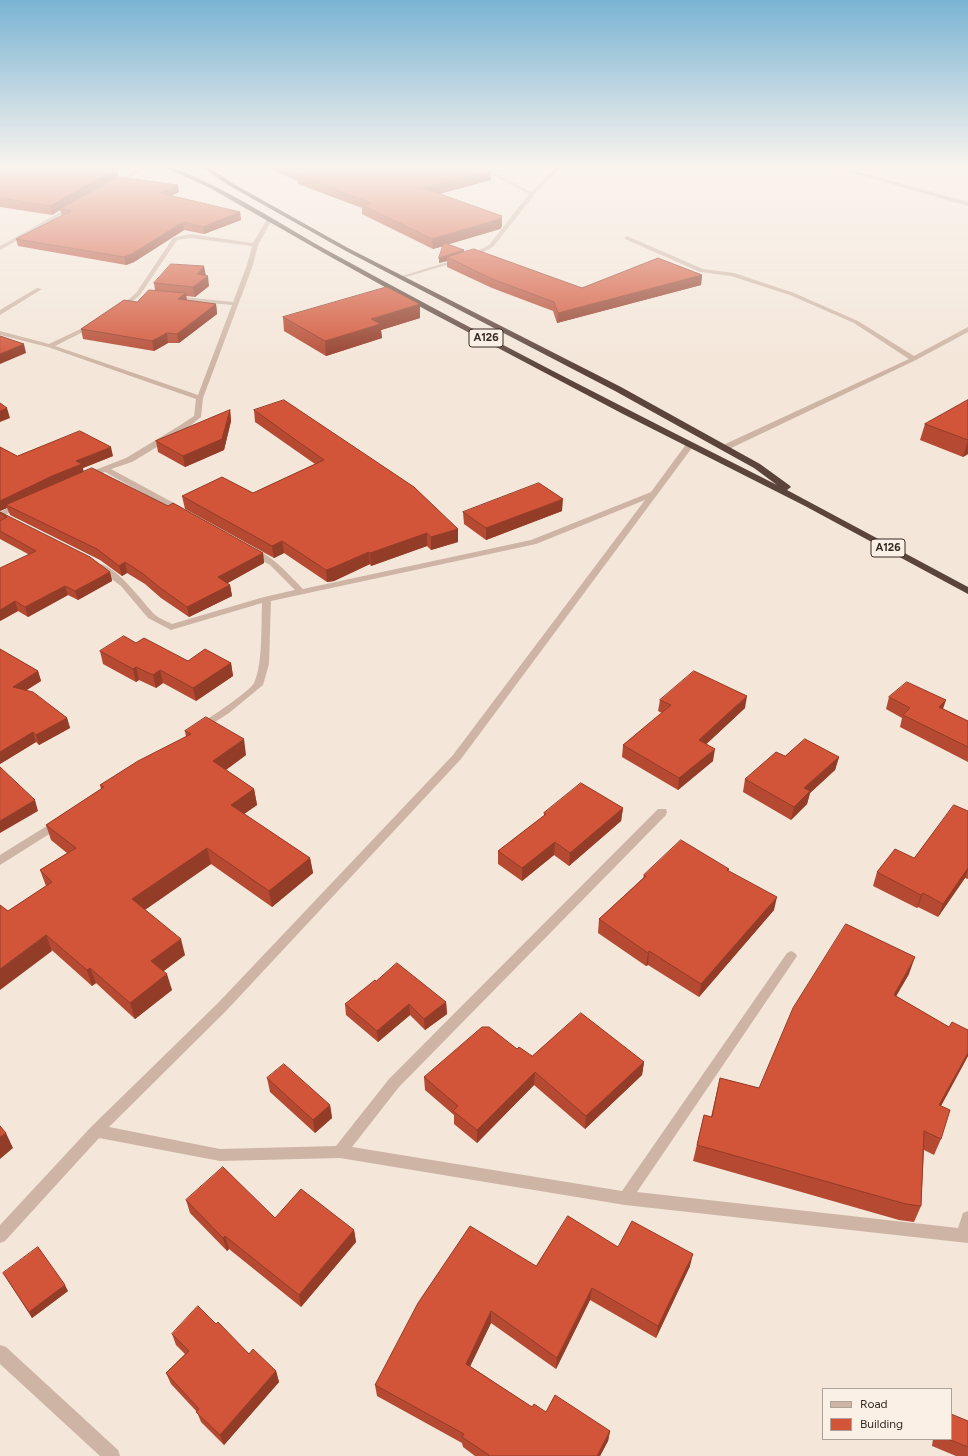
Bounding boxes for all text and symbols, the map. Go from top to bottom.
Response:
road number: A126 [469,329,503,347]
road number: A126 [871,539,905,557]
legend [822,1388,952,1440]
text: Road [860,1397,888,1411]
text: Building [860,1417,903,1431]

